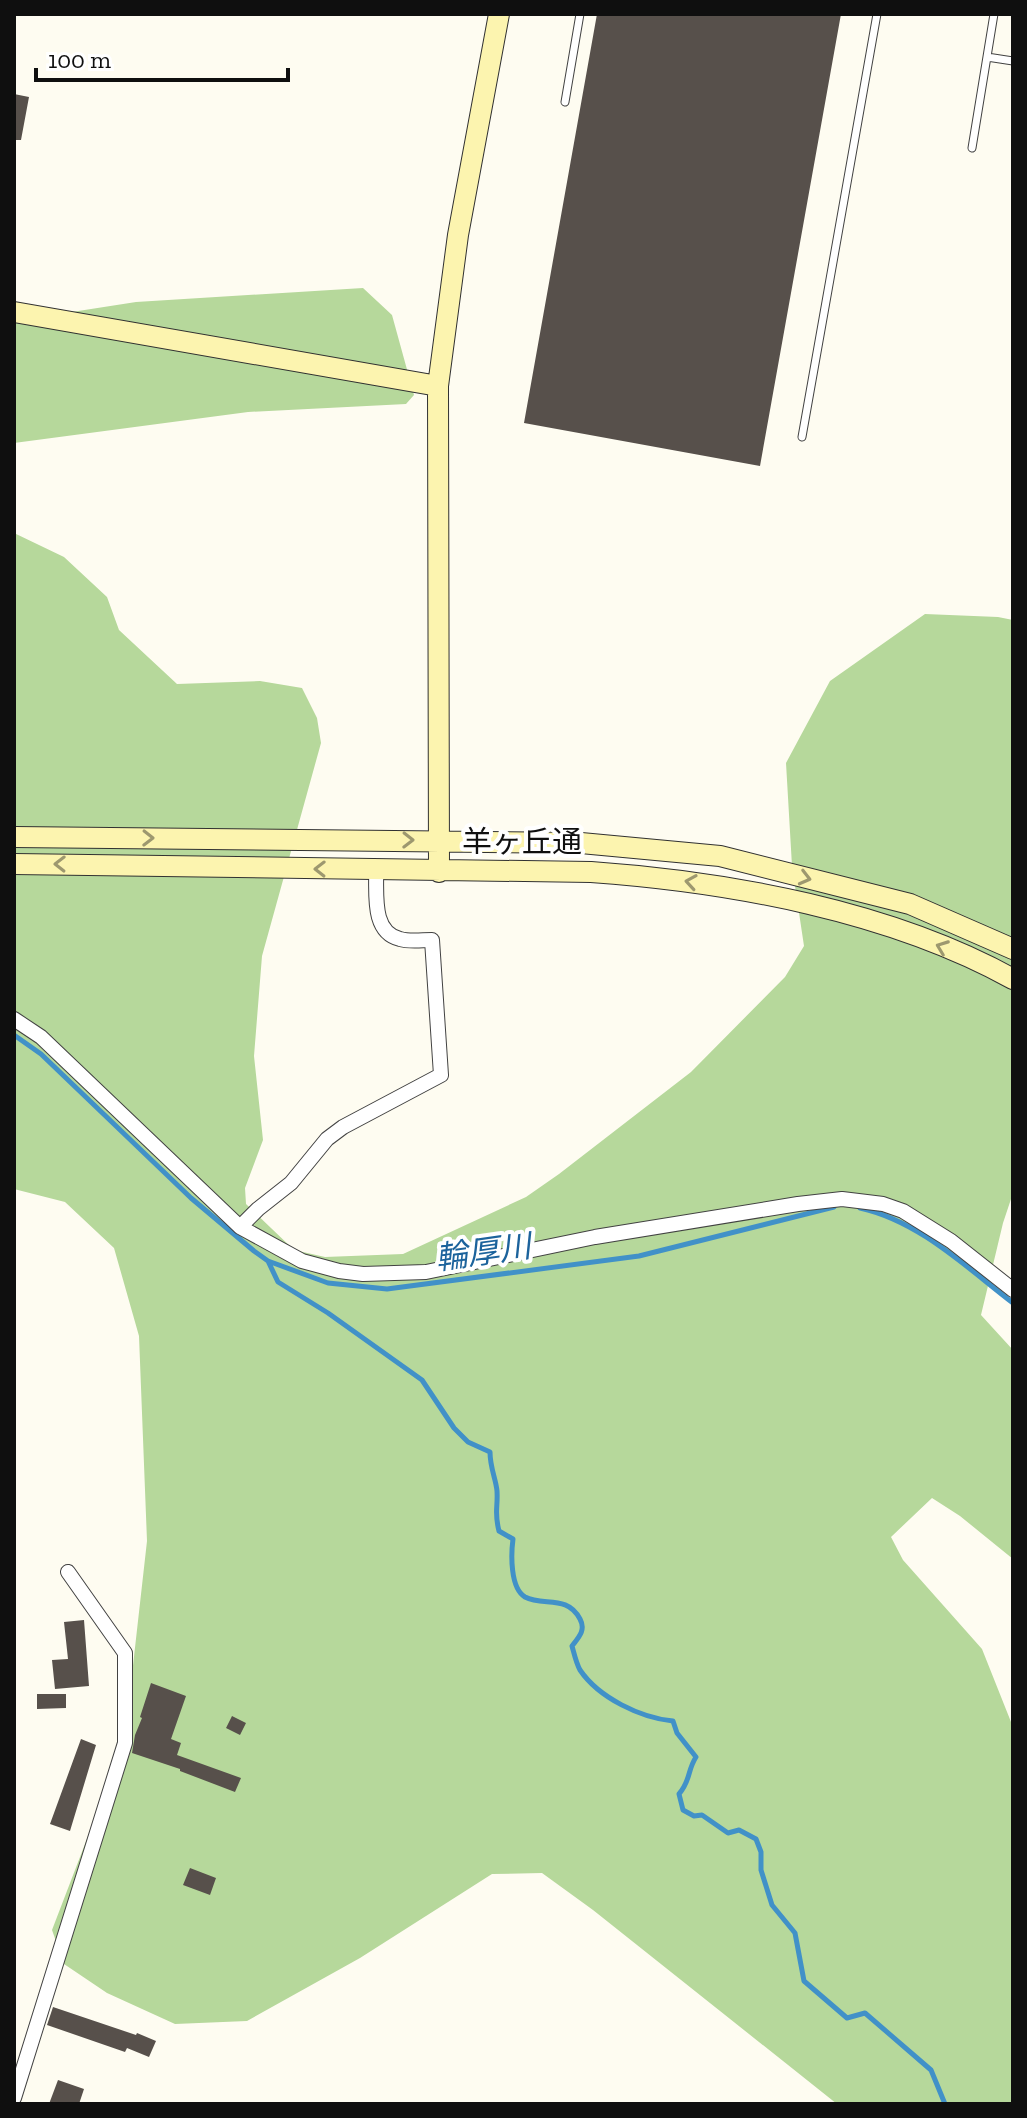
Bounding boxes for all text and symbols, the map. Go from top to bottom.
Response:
scale bar [36,32,288,82]
text: 100 m [48,45,111,74]
street label: 羊ヶ丘通 [462,824,582,860]
one-way arrow [142,829,155,847]
one-way arrow [402,831,415,848]
one-way arrow [53,855,66,873]
one-way arrow [313,861,326,878]
one-way arrow [797,868,811,885]
one-way arrow [684,874,698,891]
one-way arrow [936,940,950,957]
water label: 輪厚川 [433,1226,536,1277]

